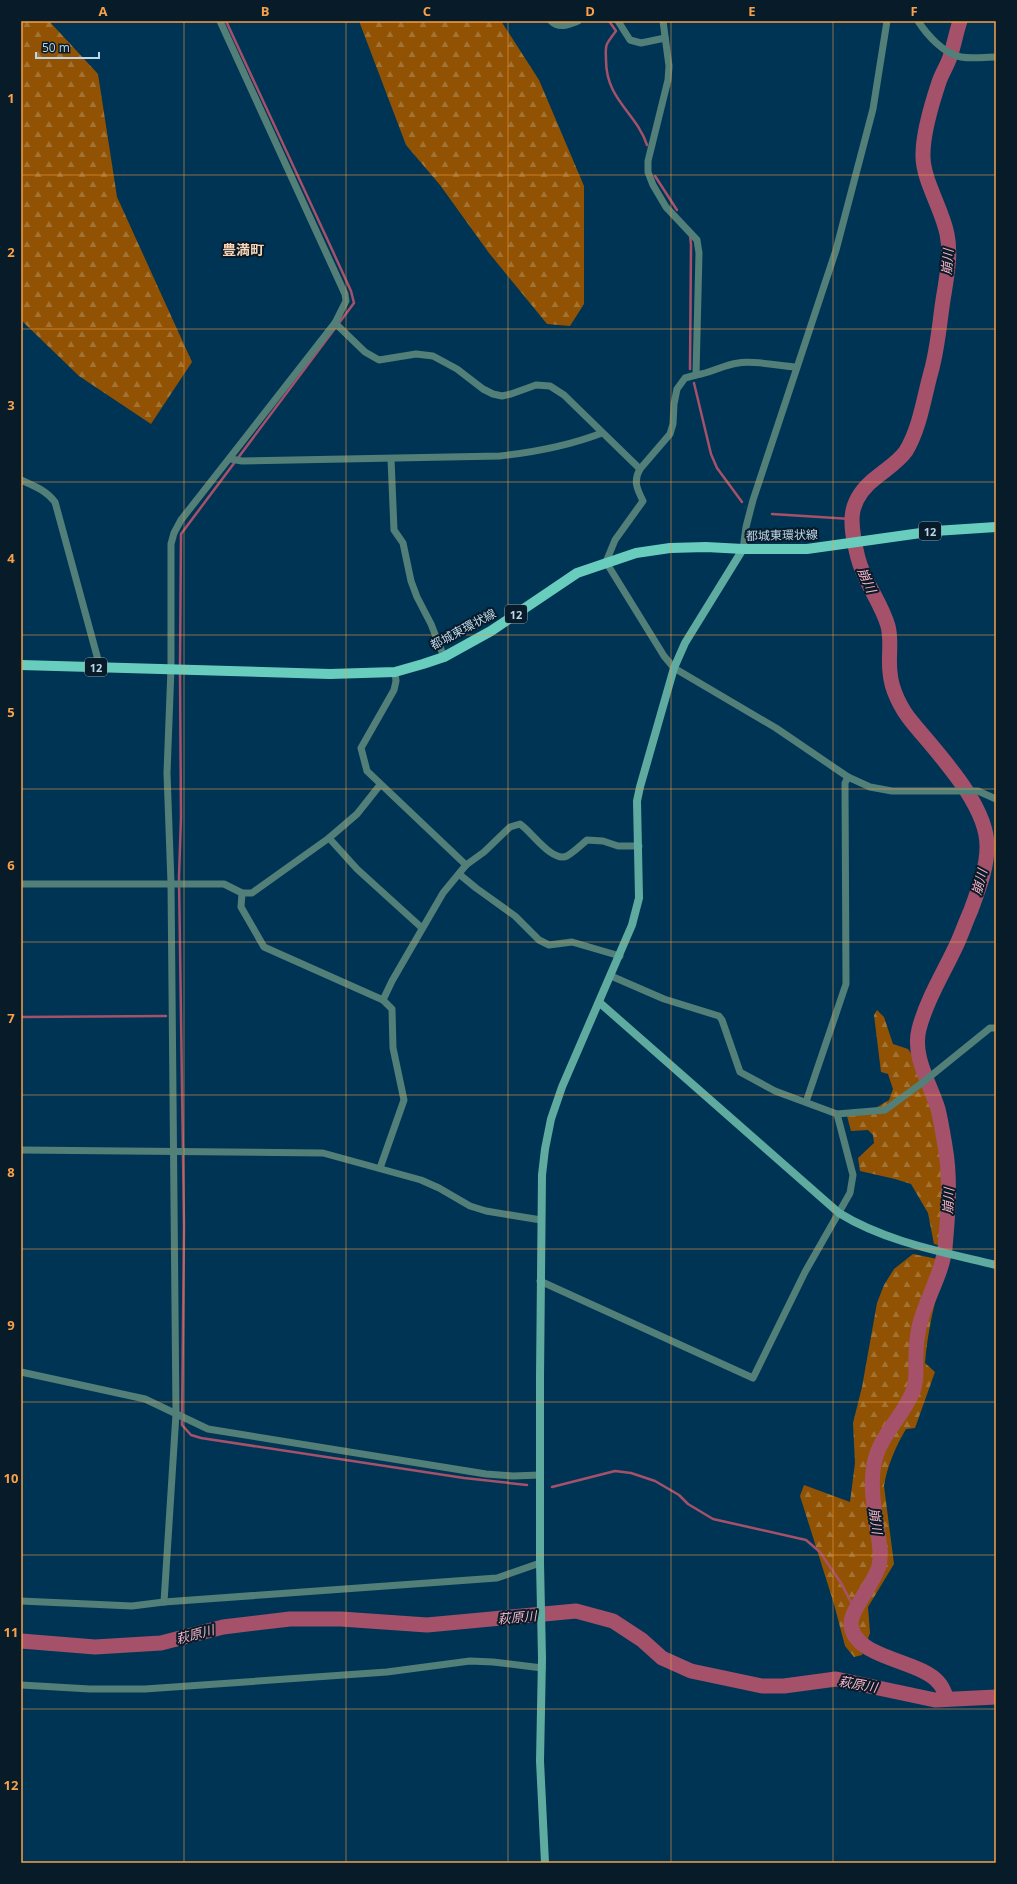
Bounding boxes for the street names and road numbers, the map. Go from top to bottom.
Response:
road number: 12 [919,522,941,540]
street label: 都城東環状線 [746,526,818,544]
street label: 都城東環状線 [427,605,499,653]
road number: 12 [505,605,527,623]
road number: 12 [85,658,107,676]

